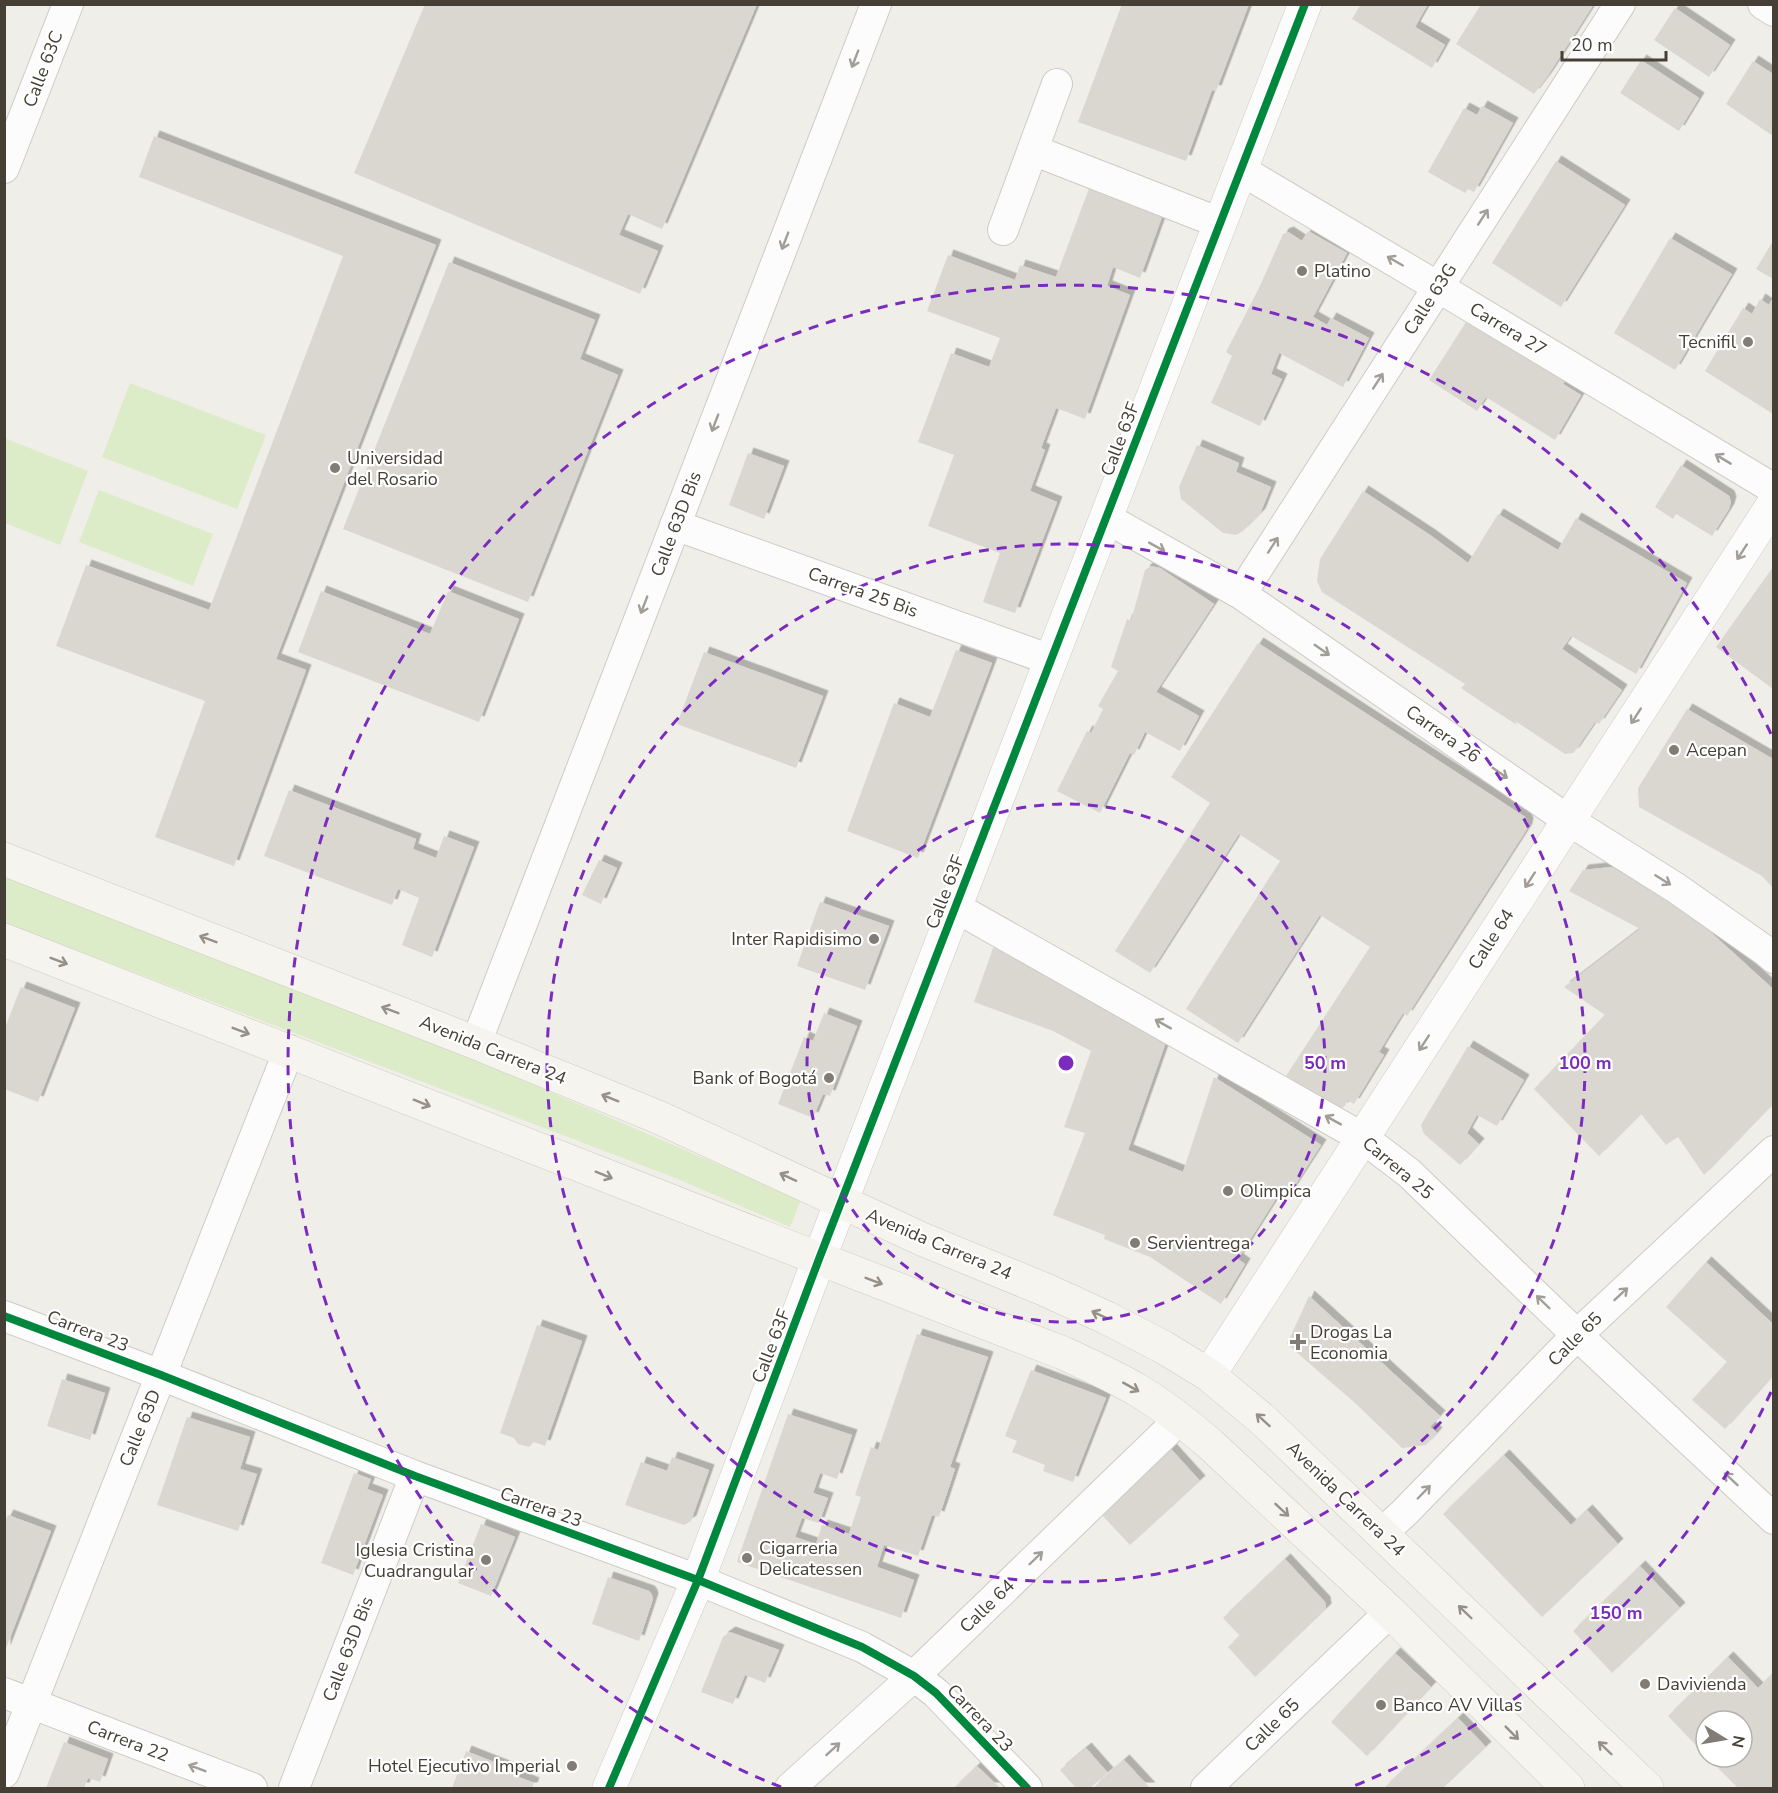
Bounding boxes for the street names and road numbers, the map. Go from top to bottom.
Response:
street label: Calle 63C [17,27,69,111]
street label: Calle 63G [1398,259,1462,339]
street label: Carrera 27 [1465,297,1551,361]
street label: Calle 63F [1095,398,1145,480]
street label: Calle 63D Bis [645,468,707,580]
street label: Carrera 25 Bis [805,561,921,623]
street label: Carrera 26 [1401,700,1485,768]
street label: Calle 63F [920,851,970,933]
street label: Calle 64 [1462,904,1520,974]
street label: Avenida Carrera 24 [416,1010,570,1090]
street label: Carrera 25 [1357,1131,1439,1205]
street label: Avenida Carrera 24 [862,1202,1016,1286]
street label: Carrera 23 [44,1304,132,1358]
street label: Calle 63F [746,1305,796,1387]
street label: Calle 65 [1543,1307,1607,1371]
street label: Calle 63D [114,1386,166,1470]
street label: Avenida Carrera 24 [1281,1436,1411,1562]
street label: Carrera 23 [497,1481,585,1533]
street label: Calle 64 [954,1574,1020,1638]
street label: Calle 63D Bis [317,1593,379,1705]
street label: Carrera 23 [942,1679,1018,1757]
street label: Calle 65 [1239,1693,1305,1757]
street label: Carrera 22 [84,1714,172,1768]

